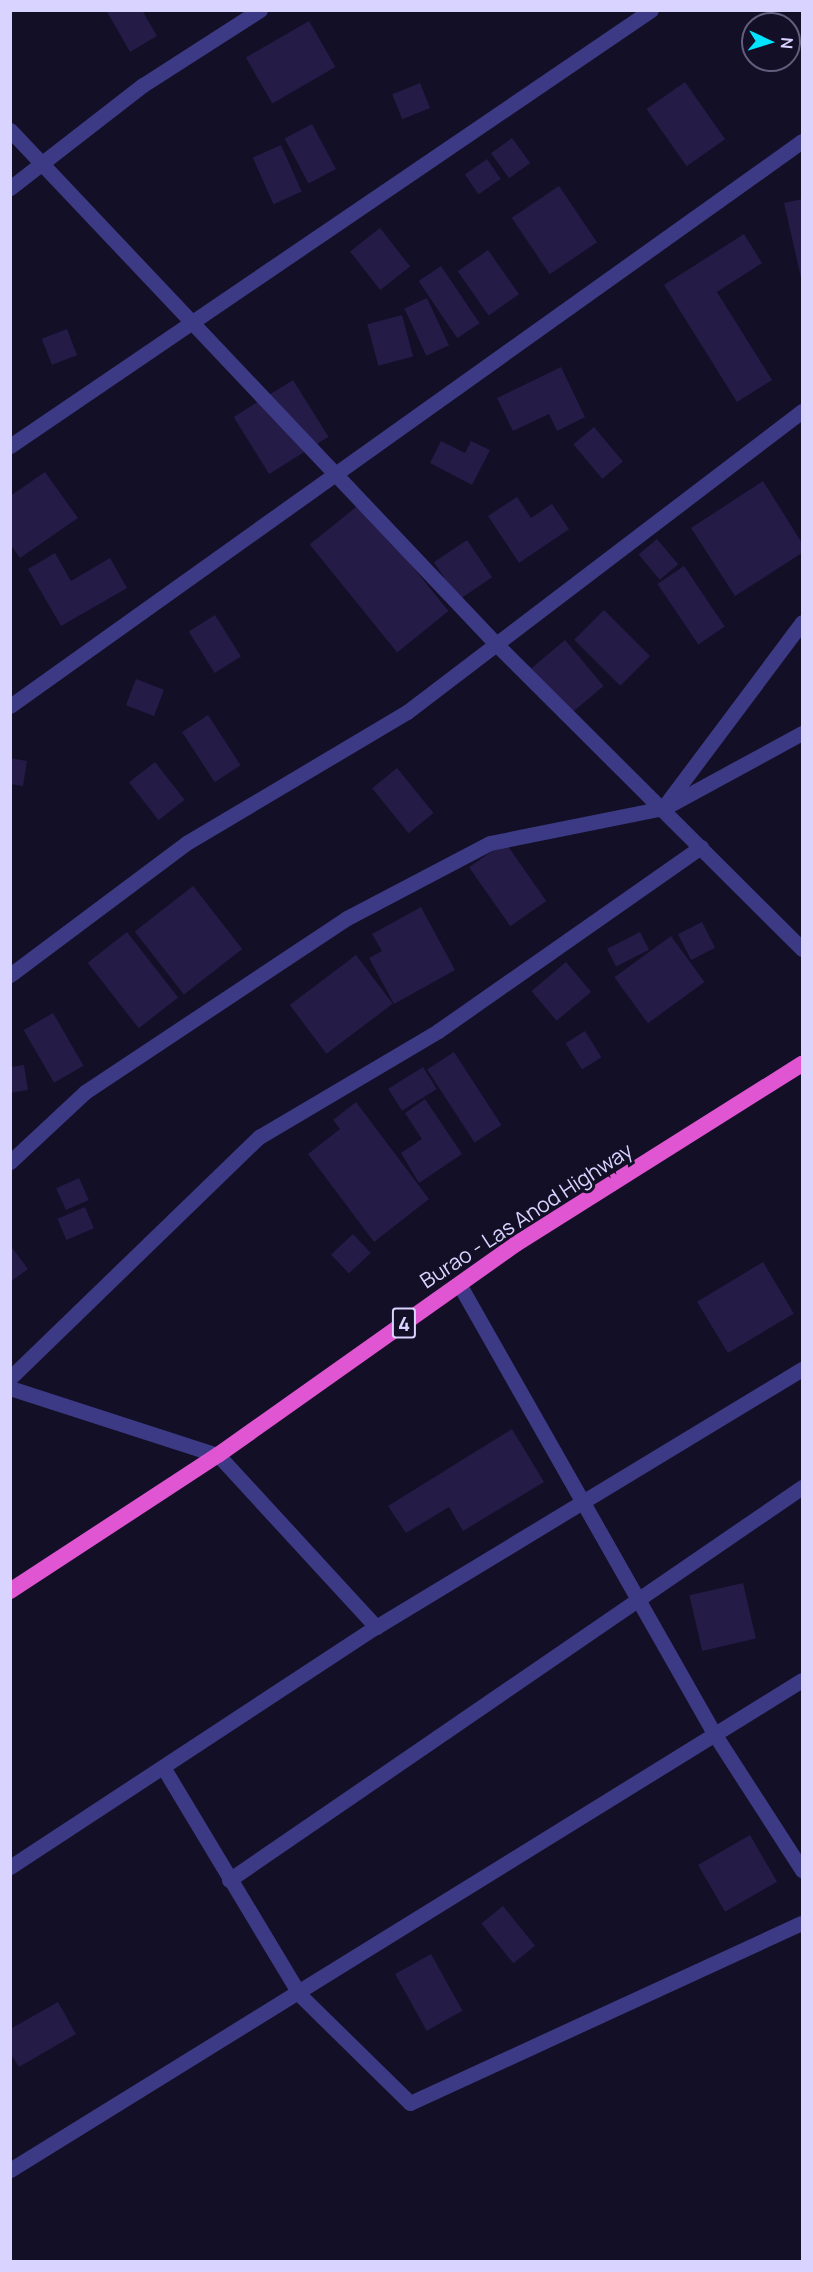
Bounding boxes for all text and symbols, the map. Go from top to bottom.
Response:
north arrow [741,12,801,72]
text: N [776,37,798,50]
street label: Burao - Las Anod Highway [415,1137,637,1293]
road number: 4 [390,1306,418,1340]

